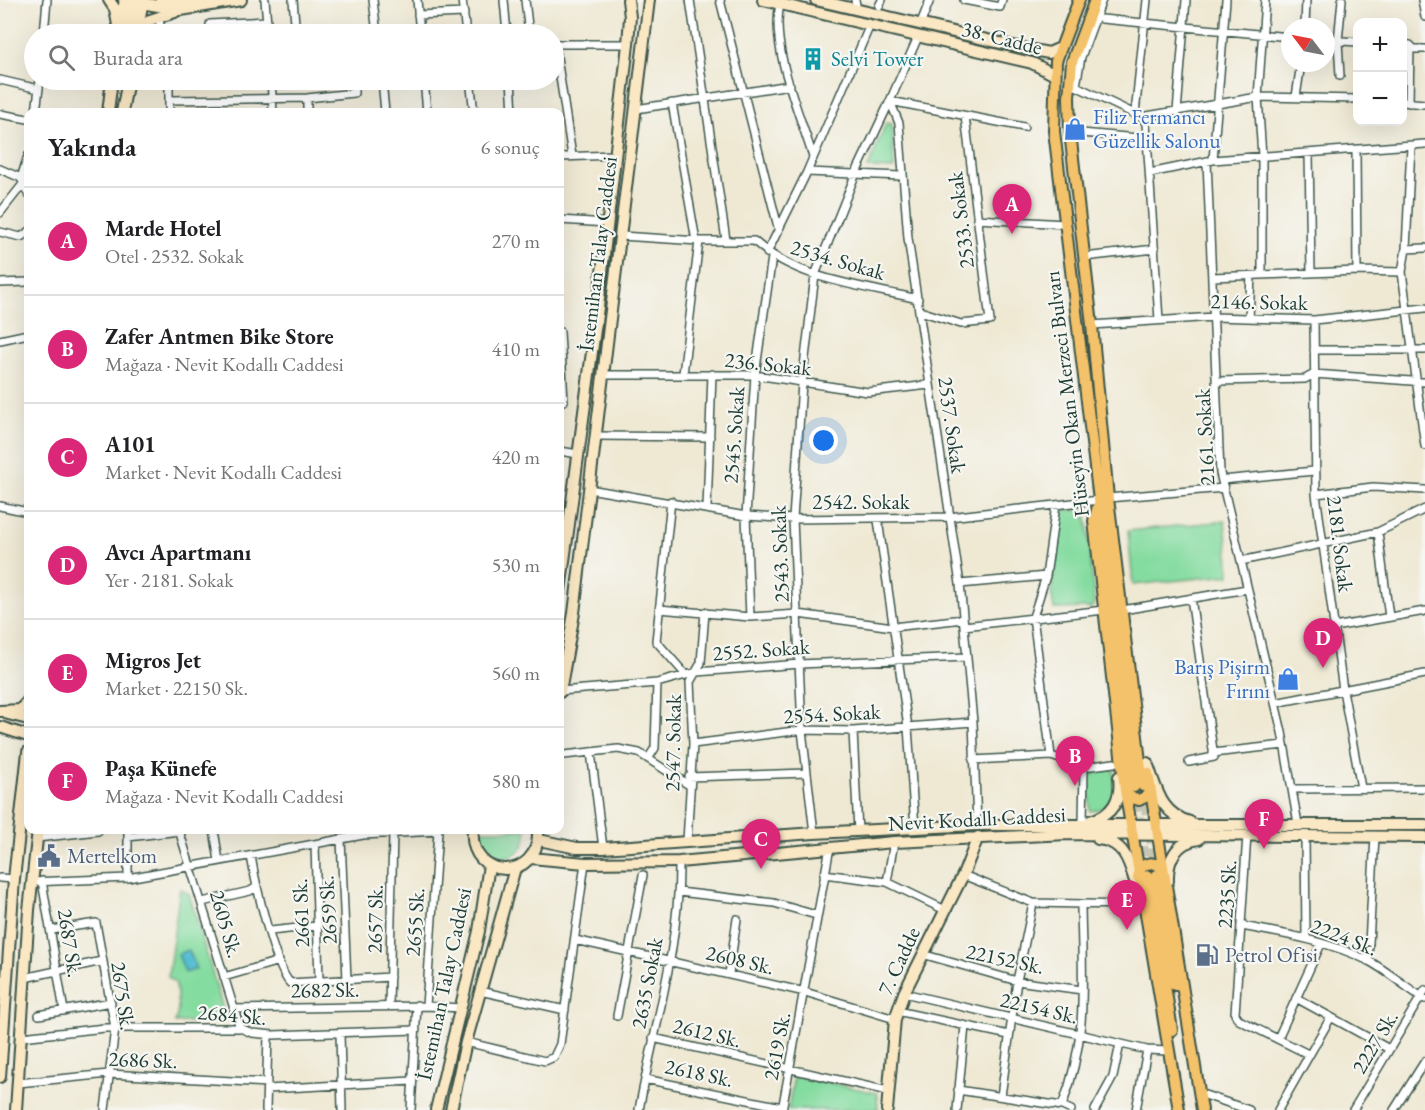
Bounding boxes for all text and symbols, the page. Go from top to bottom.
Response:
street label: 38. Cadde [959,15,1045,61]
north arrow [1281,18,1335,72]
map controls [1353,18,1407,126]
button: + [1353,18,1407,72]
search box [24,24,564,90]
icon: search [45,41,78,74]
text: Burada ara [93,43,183,72]
place label: Selvi Tower [831,45,924,72]
building icon: Selvi Tower [800,46,826,72]
button: − [1353,72,1407,126]
place label: Filiz Fermancı Güzellik Salonu [1093,103,1221,154]
shop icon: Filiz Fermancı Güzellik Salonu [1062,116,1088,142]
text: Yakında [48,130,136,164]
text: 6 sonuç [481,134,540,160]
street label: İstemihan Talay Caddesi [572,155,623,353]
street label: 2533. Sokak [941,169,980,270]
pin: A [992,184,1032,234]
text: Marde Hotel [105,214,222,243]
text: A [60,228,75,254]
text: 270 m [492,228,540,254]
street label: 2534. Sokak [788,233,890,286]
text: Otel · 2532. Sokak [105,243,244,269]
street label: Hüseyin Okan Merzeci Bulvarı [1038,270,1095,519]
street label: 2146. Sokak [1210,287,1309,316]
text: Zafer Antmen Bike Store [105,322,334,351]
text: B [61,336,74,362]
text: 410 m [492,336,540,362]
street label: 236. Sokak [723,346,814,382]
text: Mağaza · Nevit Kodallı Caddesi [105,351,344,377]
street label: 2537. Sokak [932,375,973,476]
street label: 2545. Sokak [717,384,750,484]
street label: 2161. Sokak [1188,387,1221,486]
your location [809,426,838,455]
text: A101 [105,430,156,459]
text: C [60,444,75,470]
text: 420 m [492,444,540,470]
text: Market · Nevit Kodallı Caddesi [105,459,342,485]
street label: 2542. Sokak [812,488,911,515]
street label: 2181. Sokak [1321,494,1360,595]
street label: 2543. Sokak [764,504,795,603]
text: Avcı Apartmanı [105,538,251,567]
text: D [60,552,75,578]
text: 530 m [492,552,540,578]
text: Yer · 2181. Sokak [105,567,234,593]
pin: D [1304,618,1342,668]
street label: 2552. Sokak [712,633,812,666]
text: Migros Jet [105,646,201,675]
place label: Barış Pişirm Fırını [1174,653,1270,704]
text: E [62,660,73,686]
text: 560 m [492,660,540,686]
shop icon: Barış Pişirm Fırını [1275,666,1301,692]
text: Market · 22150 Sk. [105,675,248,701]
street label: 2547. Sokak [658,693,687,792]
street label: 2554. Sokak [783,697,882,730]
pin: B [1056,736,1094,786]
text: Paşa Künefe [105,754,217,783]
text: F [62,768,73,794]
text: 580 m [492,768,540,794]
text: Mağaza · Nevit Kodallı Caddesi [105,783,344,809]
street label: Nevit Kodallı Caddesi [888,800,1066,837]
pin: F [1244,800,1284,849]
pin: C [742,820,780,869]
place label: Mertelkom [67,842,157,869]
public building icon: Mertelkom [36,843,62,869]
street label: 2235 Sk. [1211,859,1242,929]
street label: 2659 Sk. [312,875,343,945]
street label: 2661 Sk. [286,878,315,948]
pin: E [1108,880,1146,930]
street label: 2657 Sk. [360,884,389,954]
street label: İstemihan Talay Caddesi [410,885,477,1083]
street label: 2605 Sk. [204,887,249,961]
street label: 2655 Sk. [399,887,430,957]
street label: 2687 Sk. [52,907,89,979]
street label: 2224 Sk. [1307,912,1381,961]
street label: 7. Cadde [871,923,926,999]
street label: 2635 Sokak [624,934,669,1031]
street label: 22152 Sk. [964,937,1047,980]
street label: 2608 Sk. [703,939,777,980]
place label: Petrol Ofisi [1225,941,1318,968]
fuel station icon: Petrol Ofisi [1194,942,1220,968]
street label: 2675 Sk. [105,960,142,1032]
street label: 2682 Sk. [290,975,360,1004]
street label: 22154 Sk. [998,985,1081,1030]
street label: 2684 Sk. [197,998,268,1031]
street label: 2227 Sk. [1345,1005,1404,1078]
street label: 2619 Sk. [757,1009,796,1082]
street label: 2612 Sk. [670,1012,744,1053]
street label: 2686 Sk. [108,1045,178,1074]
street label: 2618 Sk. [663,1052,736,1093]

